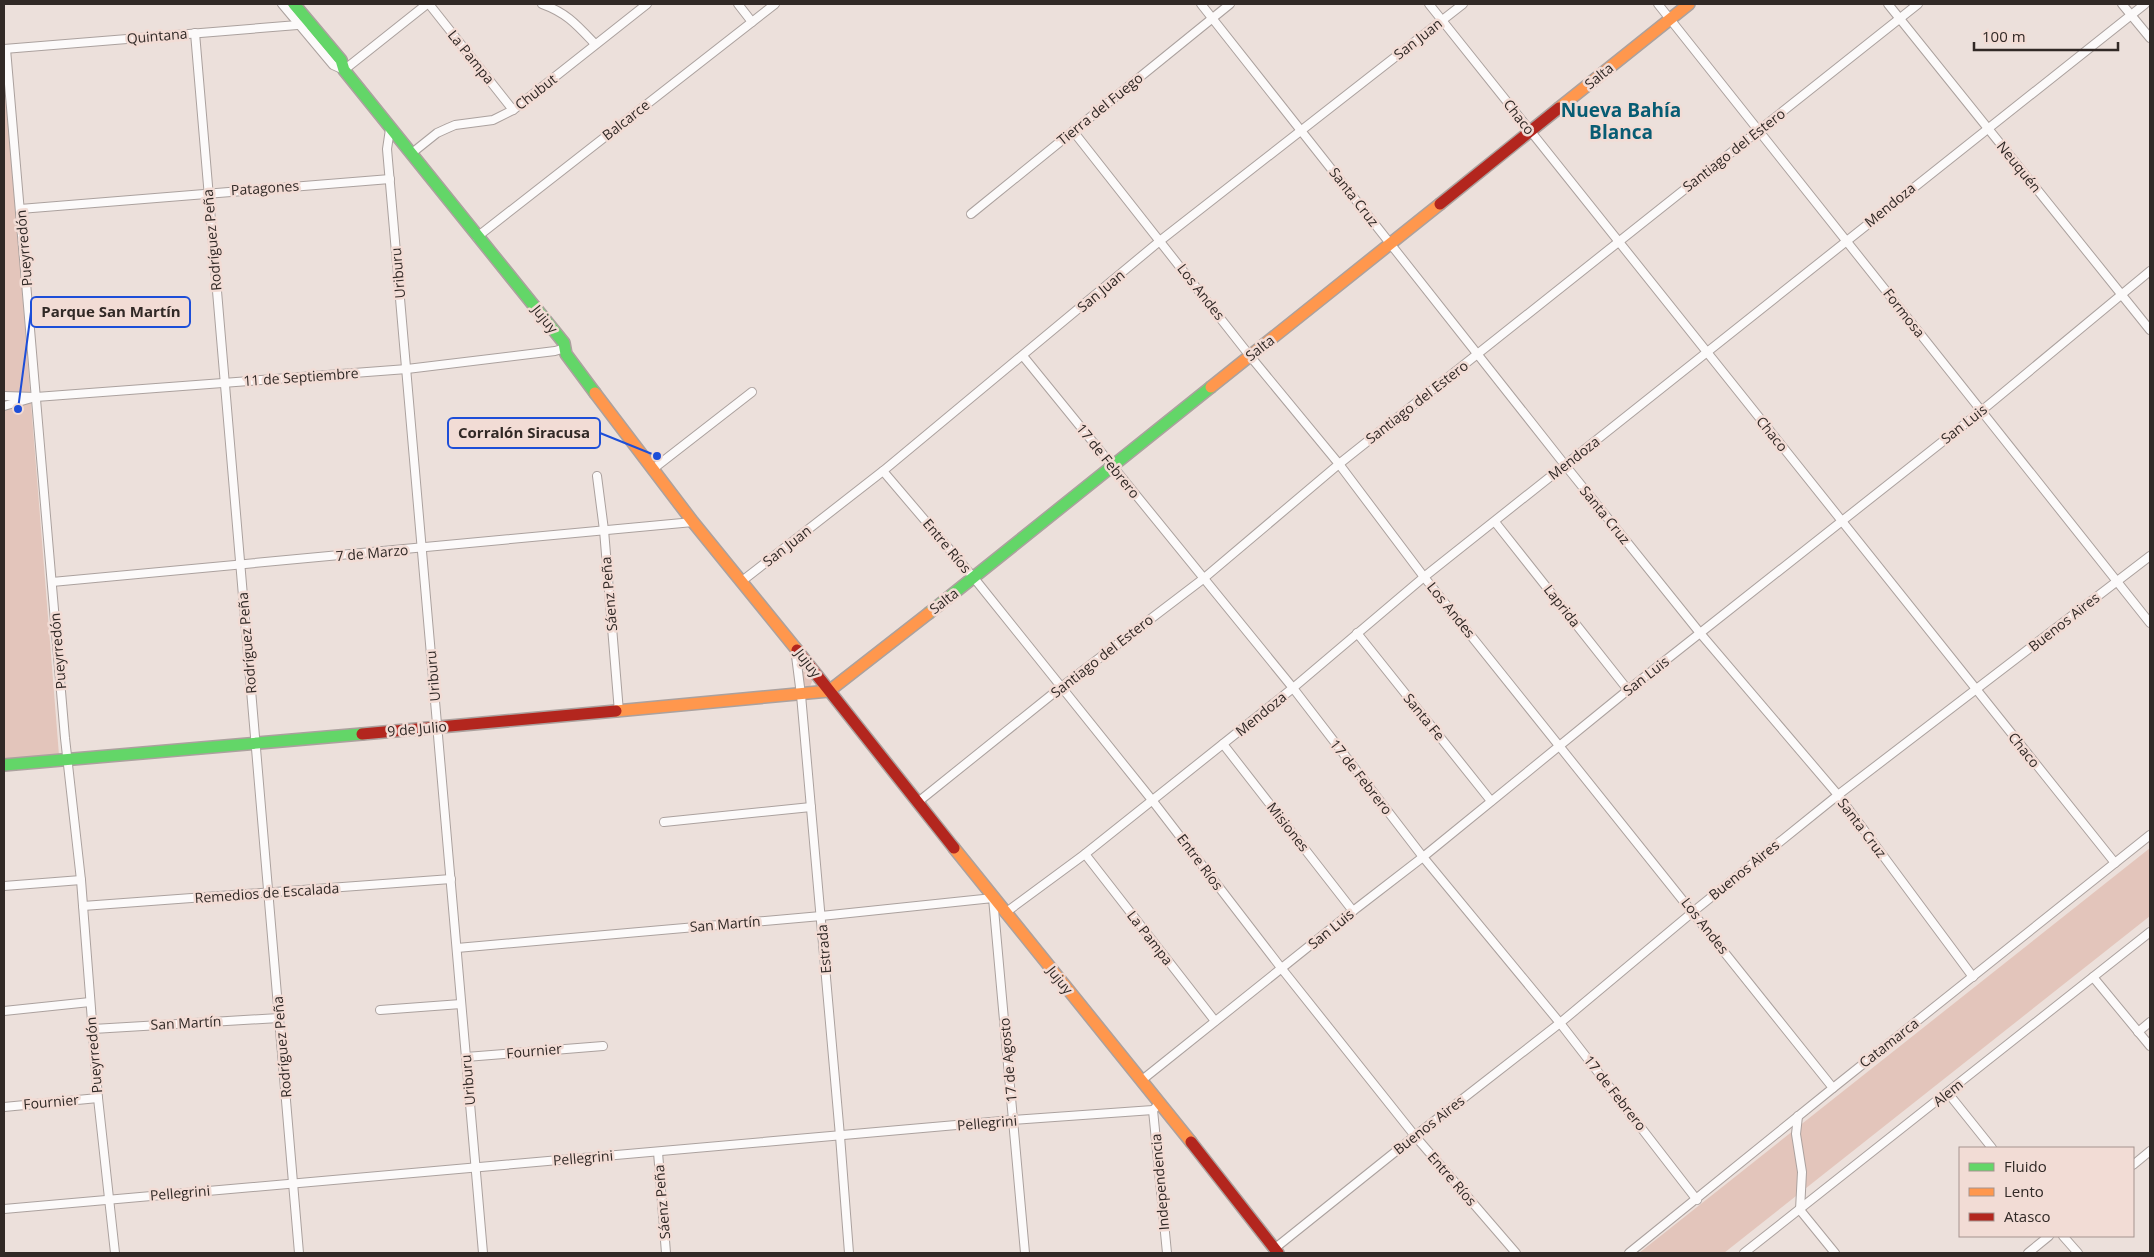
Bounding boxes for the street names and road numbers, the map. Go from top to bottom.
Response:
street label: San Juan [1390,14,1446,63]
street label: Quintana [126,23,188,48]
street label: La Pampa [444,26,499,88]
street label: Salta [1580,58,1617,93]
street label: Tierra del Fuego [1053,68,1147,149]
street label: Chubut [511,69,561,114]
street label: Balcarce [598,95,653,144]
street label: Chaco [1499,95,1539,138]
street label: Santiago del Estero [1679,104,1789,196]
street label: Neuquén [1993,137,2046,196]
street label: Santa Cruz [1325,163,1384,231]
street label: Patagones [230,176,300,199]
street label: Mendoza [1860,178,1919,231]
street label: Rodríguez Peña [198,189,225,292]
street label: Pueyrredón [11,209,36,287]
street label: Uriburu [386,247,409,299]
street label: Los Andes [1173,260,1230,324]
street label: San Juan [1073,265,1128,316]
street label: Formosa [1879,284,1929,341]
street label: Jujuy [527,299,563,338]
street label: Salta [1241,330,1278,365]
street label: Santiago del Estero [1362,356,1472,448]
street label: 11 de Septiembre [243,363,359,390]
street label: San Luis [1937,399,1991,448]
street label: Chaco [1752,412,1792,455]
street label: 17 de Febrero [1072,419,1144,502]
street label: Mendoza [1544,432,1603,484]
street label: Santa Cruz [1576,481,1635,548]
street label: Entre Ríos [919,514,976,577]
street label: San Juan [759,521,815,570]
street label: 7 de Marzo [335,540,409,565]
street label: Sáenz Peña [596,556,621,632]
street label: Los Andes [1423,578,1480,642]
street label: Laprida [1540,580,1585,631]
street label: Salta [925,583,962,618]
street label: Buenos Aires [2024,588,2103,655]
street label: Rodríguez Peña [233,592,260,695]
street label: Santiago del Estero [1047,610,1157,702]
street label: Pueyrredón [45,612,70,690]
street label: Jujuy [790,643,826,682]
street label: Uriburu [421,650,444,702]
street label: San Luis [1619,651,1673,700]
street label: Mendoza [1231,687,1290,740]
street label: Santa Fe [1400,689,1449,744]
street label: 9 de Julio [386,716,447,741]
street label: Chaco [2004,728,2044,771]
street label: 17 de Febrero [1326,735,1397,818]
street label: Santa Cruz [1834,794,1891,862]
street label: Misiones [1263,798,1314,856]
street label: Entre Ríos [1173,830,1228,894]
street label: Buenos Aires [1705,835,1783,904]
street label: Remedios de Escalada [194,878,340,907]
street label: Los Andes [1677,894,1734,958]
street label: San Luis [1304,904,1358,953]
street label: La Pampa [1123,907,1178,969]
street label: San Martín [689,911,761,936]
street label: Estrada [812,924,835,974]
street label: Jujuy [1042,960,1078,999]
street label: Rodríguez Peña [268,996,295,1099]
street label: San Martín [150,1011,222,1034]
street label: Catamarca [1855,1013,1922,1072]
street label: Pueyrredón [81,1016,106,1094]
street label: 17 de Agosto [994,1017,1021,1103]
street label: Fournier [505,1039,563,1062]
street label: 17 de Febrero [1580,1051,1651,1134]
street label: Uriburu [456,1054,479,1106]
street label: Alem [1929,1075,1967,1110]
street label: Fournier [22,1090,80,1113]
street label: Buenos Aires [1389,1091,1468,1158]
street label: Pellegrini [956,1110,1018,1135]
street label: Independencia [1146,1133,1173,1231]
street label: Pellegrini [552,1145,614,1170]
street label: Entre Ríos [1424,1148,1481,1210]
street label: Sáenz Peña [649,1164,674,1240]
street label: Pellegrini [149,1180,211,1205]

